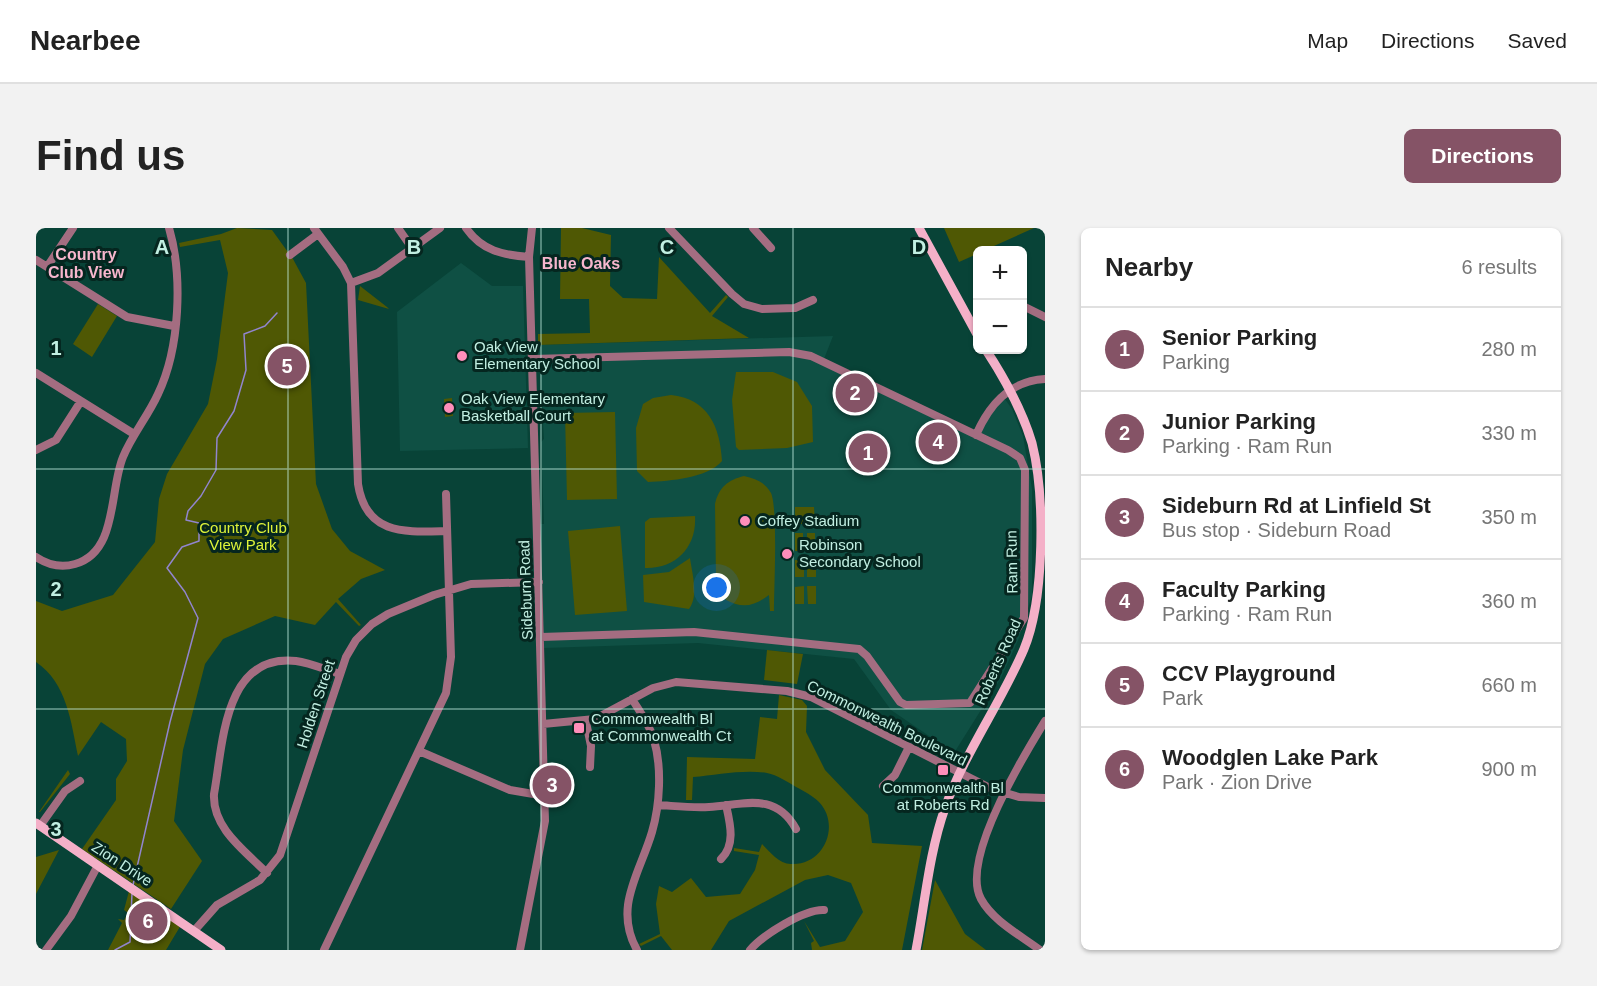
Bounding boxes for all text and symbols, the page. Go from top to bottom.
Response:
text: Nearbee [30,25,141,56]
text: Map [1307,29,1348,52]
text: Directions [1381,29,1474,52]
text: Saved [1507,29,1567,52]
button: Directions [1404,129,1561,183]
text: Find us [36,132,185,179]
text: A [155,236,169,258]
text: B [407,236,421,258]
text: C [660,236,674,258]
text: D [912,236,926,258]
district label: Country Club View [48,246,125,281]
map controls [973,246,1027,354]
button: + [973,246,1027,300]
text: Nearby [1105,252,1193,282]
district label: Blue Oaks [542,255,620,272]
text: 6 results [1461,256,1537,278]
button: − [973,300,1027,354]
text: Senior Parking [1162,325,1317,350]
text: 1 [50,337,62,359]
place label: Oak View Elementary School [474,338,600,372]
text: 1 [1119,338,1130,360]
text: 280 m [1481,338,1537,360]
pin: 5 [268,344,306,388]
marker: Oak View Elementary School [455,349,469,363]
text: Parking [1162,351,1230,373]
pin: 2 [836,370,874,416]
place label: Oak View Elementary Basketball Court [461,390,605,424]
marker: Oak View Elementary Basketball Court [442,401,456,415]
text: Junior Parking [1162,409,1316,434]
pin: 4 [918,420,958,464]
text: 2 [1119,422,1130,444]
text: 330 m [1481,422,1537,444]
pin: 1 [848,430,888,476]
text: Parking · Ram Run [1162,435,1332,457]
text: Sideburn Rd at Linfield St [1162,493,1431,518]
text: 3 [1119,506,1130,528]
text: 350 m [1481,506,1537,528]
place label: Coffey Stadium [757,512,859,529]
marker: Coffey Stadium [738,514,752,528]
park label: Country Club View Park [199,519,287,553]
text: Bus stop · Sideburn Road [1162,519,1391,541]
street label: Ram Run [1002,530,1021,594]
place label: Robinson Secondary School [799,536,921,570]
street label: Sideburn Road [515,540,536,640]
marker: Robinson Secondary School [780,547,794,561]
your location [702,573,731,602]
text: Faculty Parking [1162,577,1326,602]
text: 2 [50,578,62,600]
text: 4 [1119,590,1130,612]
text: 360 m [1481,590,1537,612]
text: Parking · Ram Run [1162,603,1332,625]
street label: Roberts Road [971,616,1024,708]
street label: Holden Street [293,657,338,750]
text: CCV Playground [1162,661,1336,686]
text: 5 [1119,674,1130,696]
text: 660 m [1481,674,1537,696]
street label: Commonwealth Boulevard [804,676,970,769]
text: Park [1162,687,1203,709]
place label: Commonwealth Bl at Commonwealth Ct [591,710,732,744]
marker: Commonwealth Bl at Commonwealth Ct [572,721,586,735]
text: Woodglen Lake Park [1162,745,1378,770]
text: 6 [1119,758,1130,780]
text: 900 m [1481,758,1537,780]
pin: 3 [532,762,572,808]
marker: Commonwealth Bl at Roberts Rd [936,763,950,777]
text: Park · Zion Drive [1162,771,1312,793]
place label: Commonwealth Bl at Roberts Rd [882,779,1004,813]
text: 3 [50,818,62,840]
street label: Zion Drive [89,838,156,889]
pin: 6 [128,898,168,944]

